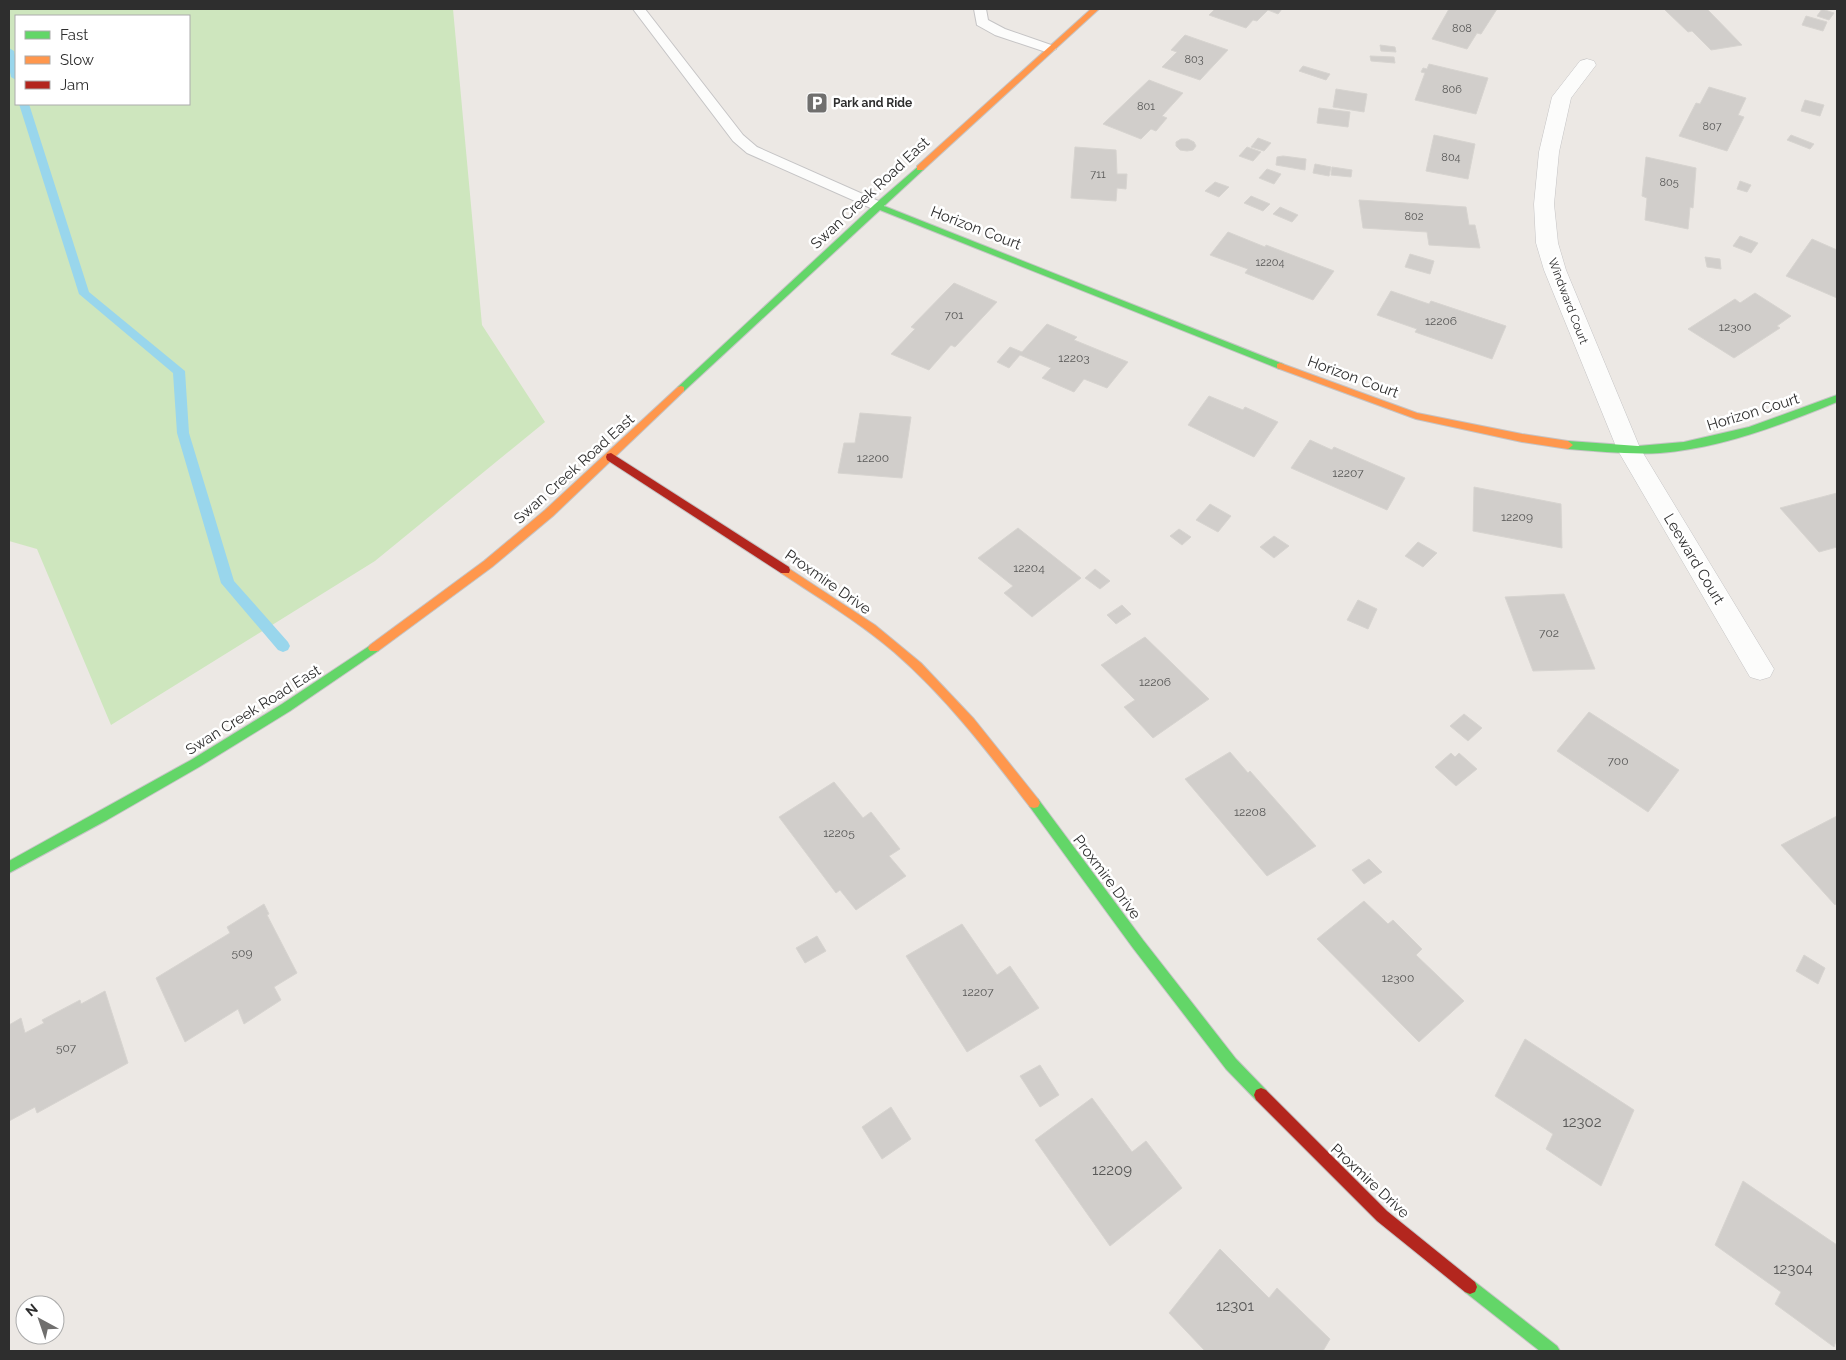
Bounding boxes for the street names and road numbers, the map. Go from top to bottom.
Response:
street label: Swan Creek Road East [807,133,933,253]
street label: Horizon Court [928,202,1024,254]
street label: Windward Court [1545,256,1591,346]
street label: Horizon Court [1305,352,1401,402]
street label: Horizon Court [1705,389,1801,435]
street label: Swan Creek Road East [510,410,638,528]
street label: Leeward Court [1660,510,1728,608]
street label: Proxmire Drive [781,546,875,618]
street label: Swan Creek Road East [182,661,324,759]
street label: Proxmire Drive [1069,831,1145,923]
street label: Proxmire Drive [1327,1140,1413,1222]

